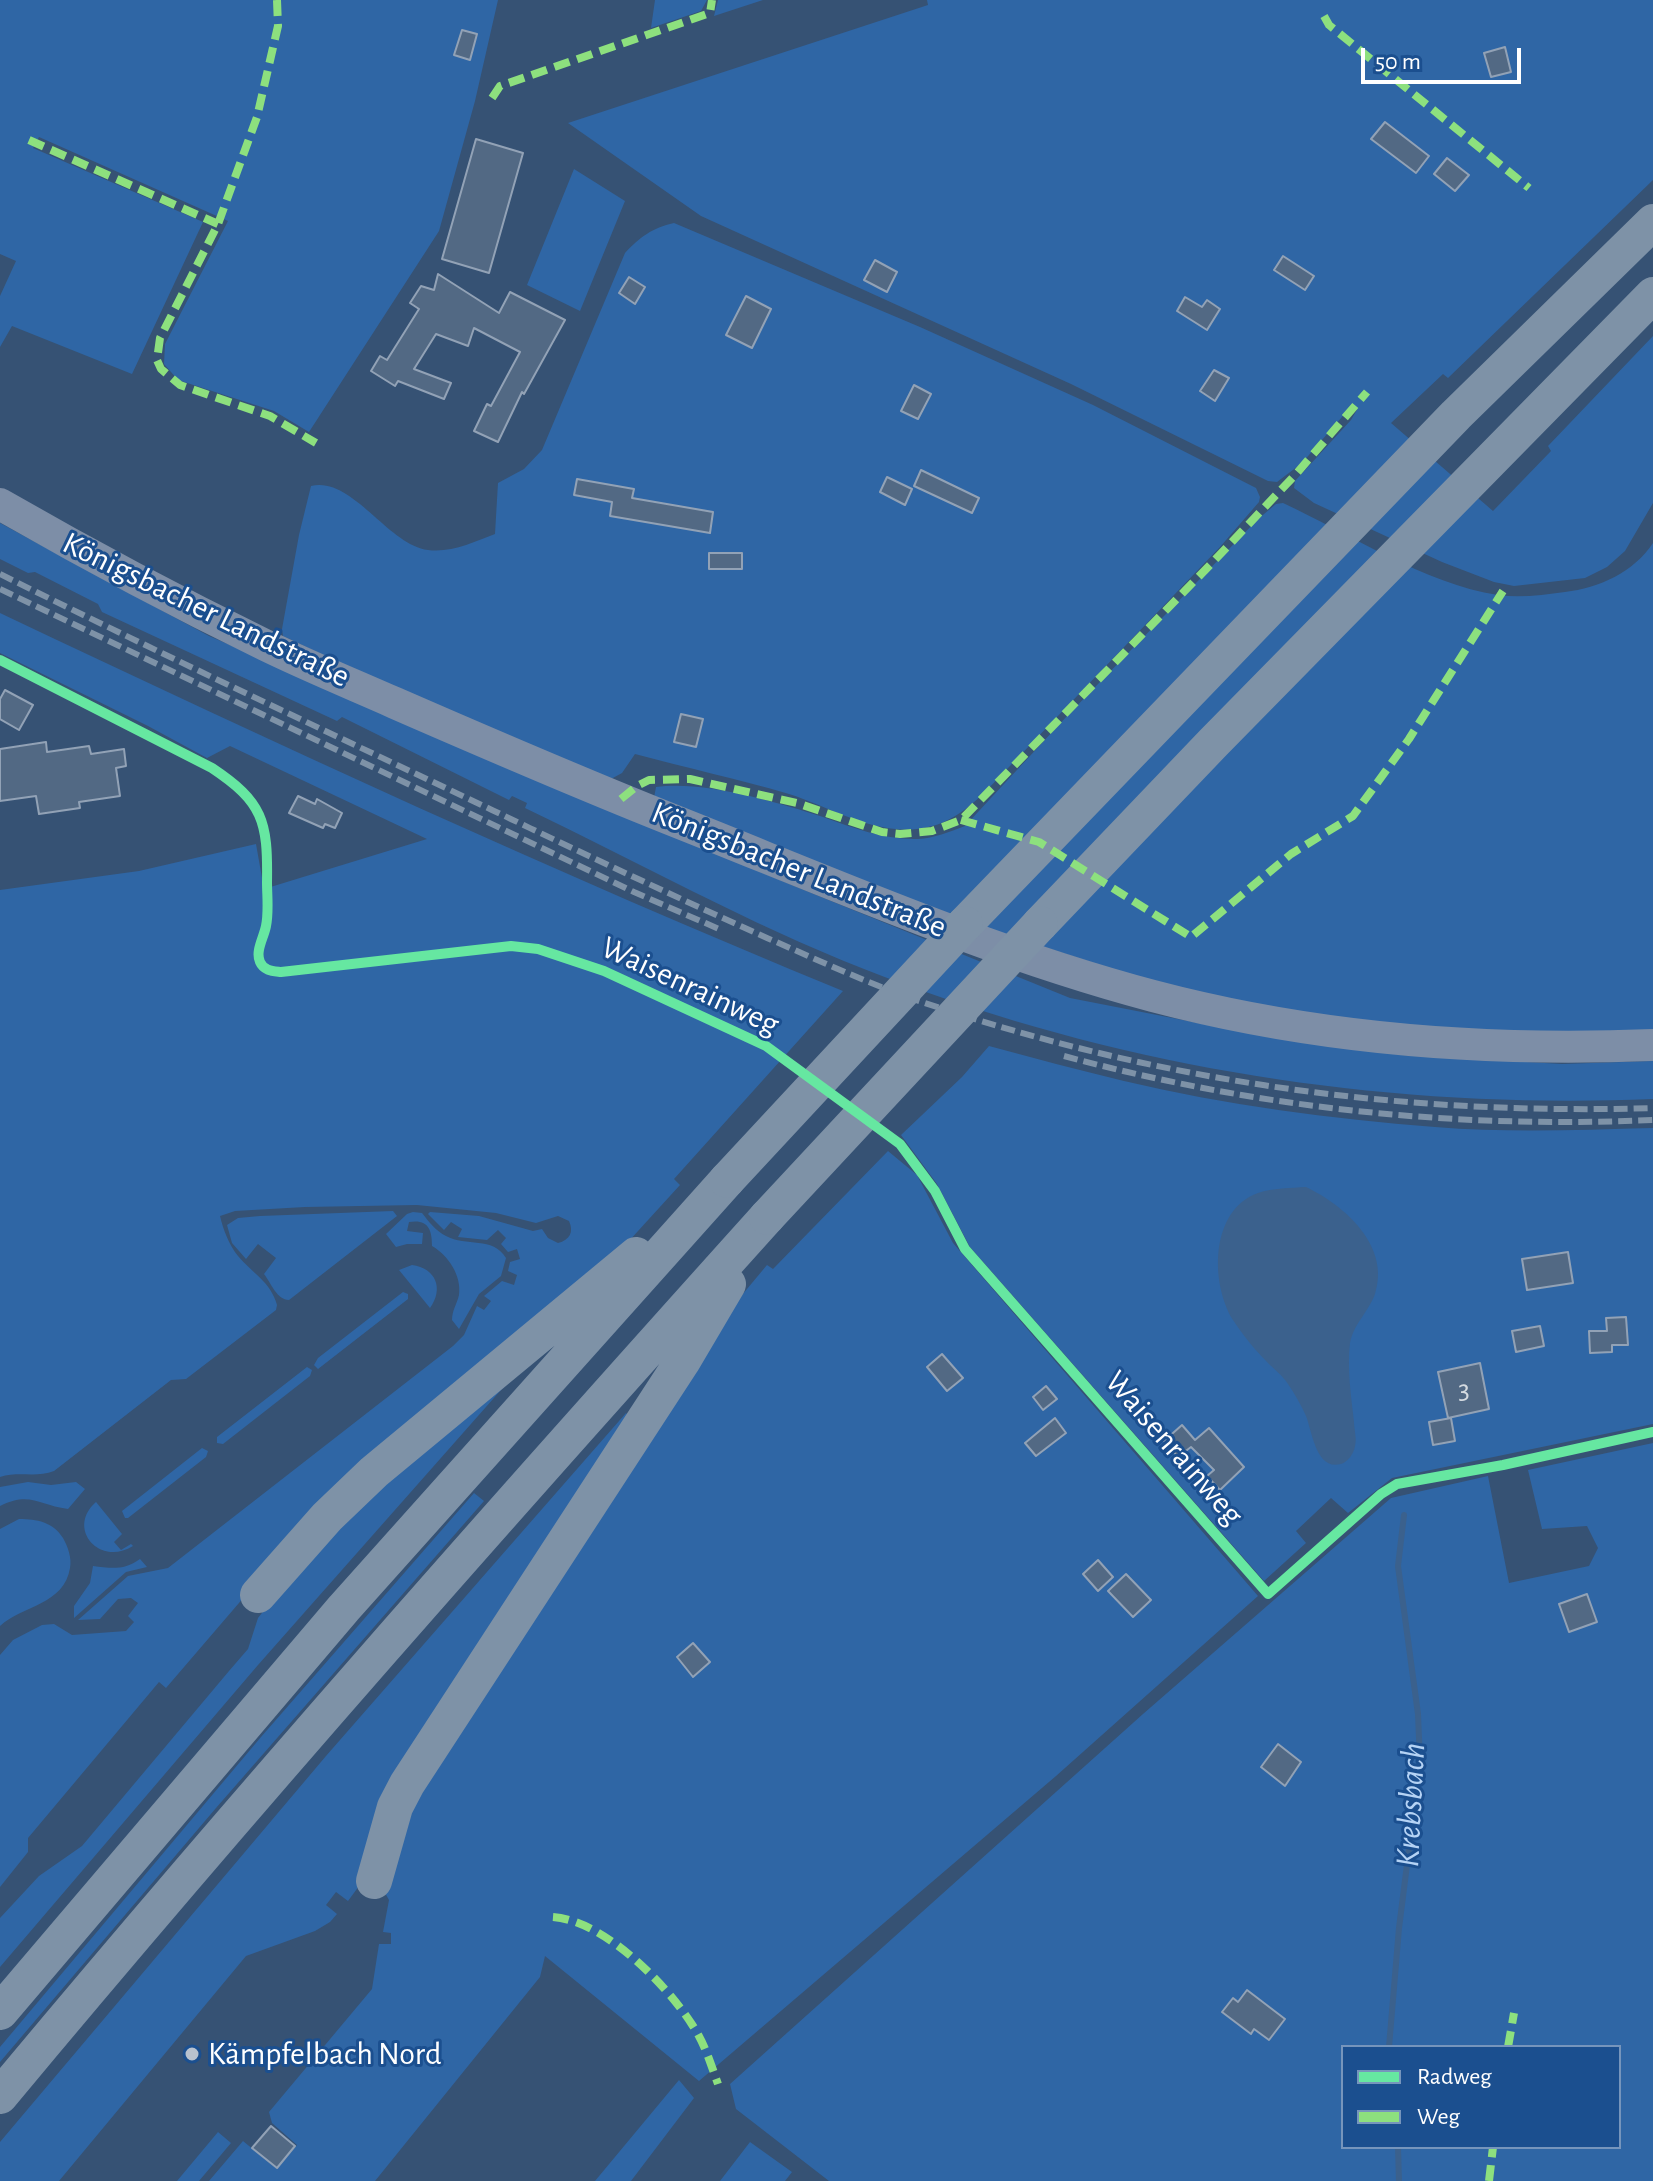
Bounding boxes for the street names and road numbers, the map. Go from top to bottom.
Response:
street label: Königsbacher Landstraße [56,524,356,696]
street label: Königsbacher Landstraße [646,793,952,947]
street label: Waisenrainweg [595,928,785,1044]
street label: Waisenrainweg [1097,1363,1251,1533]

